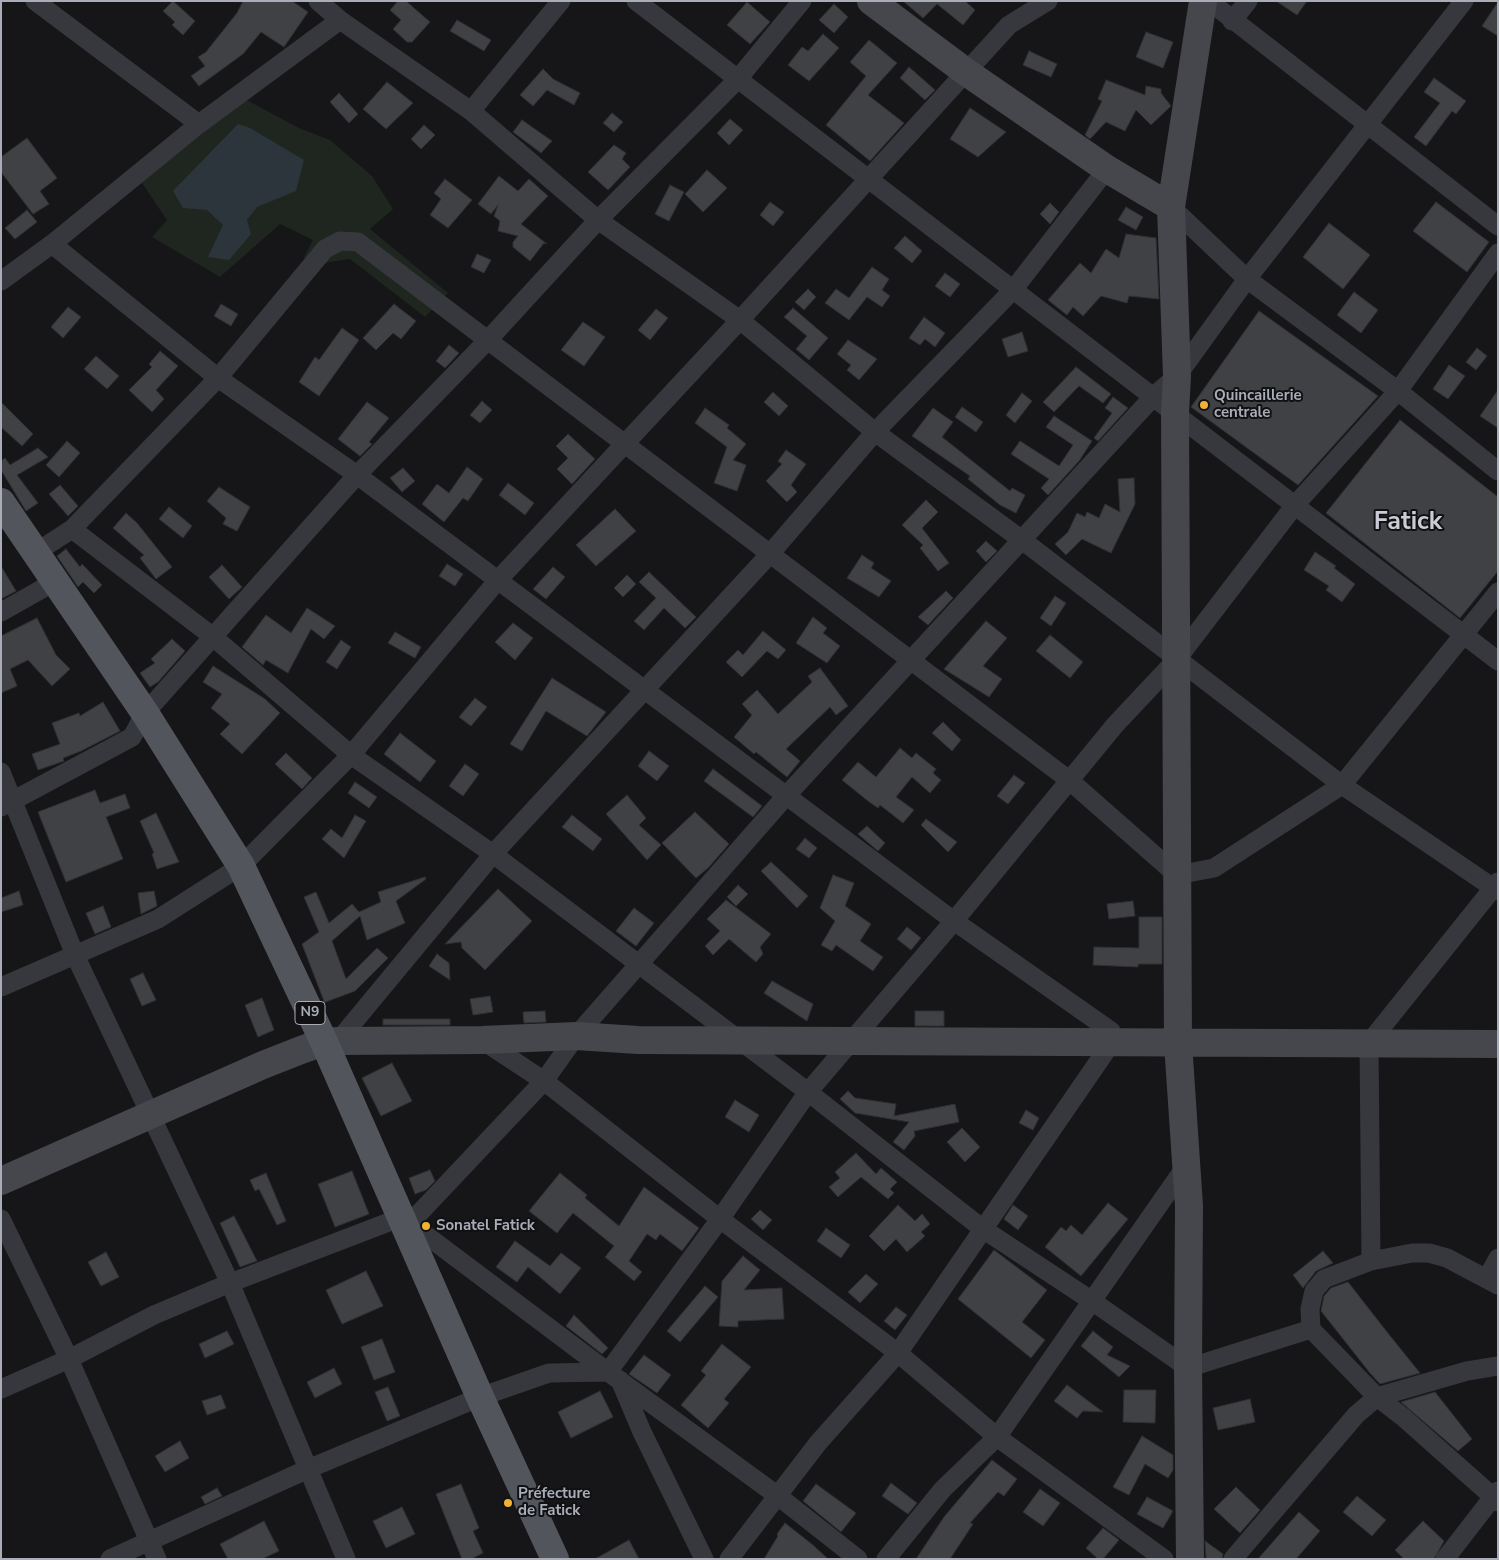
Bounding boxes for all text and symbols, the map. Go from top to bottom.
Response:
place label: Quincaillerie centrale [1214,387,1302,422]
marker: Quincaillerie centrale [1198,399,1210,411]
district label: Fatick [1374,508,1442,538]
road number: N9 [295,1001,325,1024]
place label: Sonatel Fatick [436,1217,535,1235]
marker: Sonatel Fatick [420,1220,432,1232]
place label: Préfecture de Fatick [518,1485,590,1520]
marker: Préfecture de Fatick [502,1497,514,1509]

